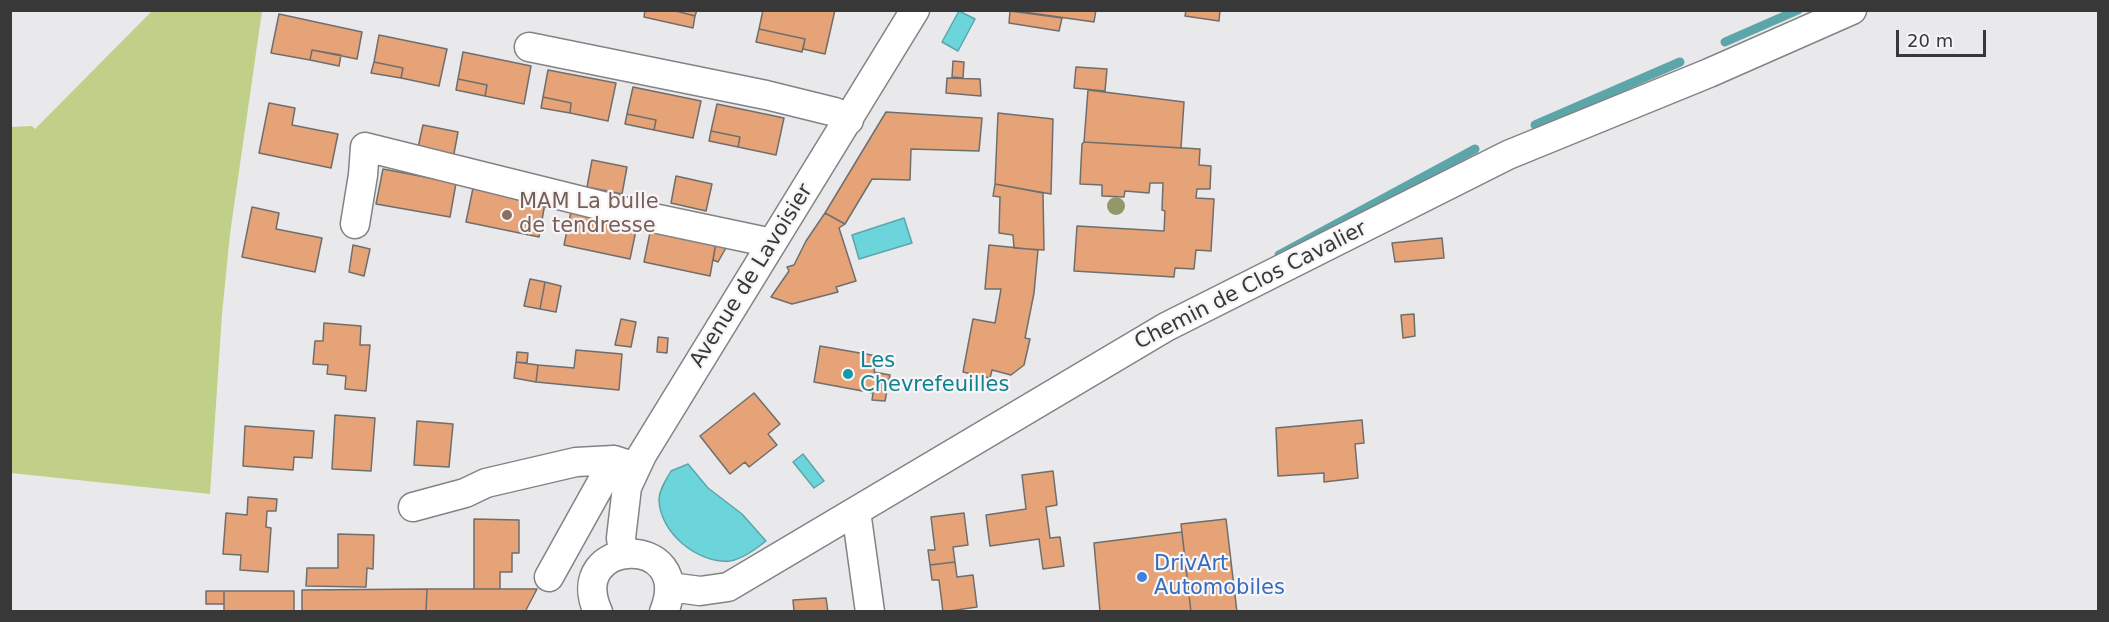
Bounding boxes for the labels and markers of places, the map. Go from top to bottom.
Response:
place label: MAM La bulle de tendresse [519,190,659,240]
marker: MAM La bulle de tendresse [500,208,514,222]
place label: Les Chevrefeuilles [860,349,1009,399]
marker: Les Chevrefeuilles [841,367,855,381]
place label: DrivArt Automobiles [1154,552,1285,602]
marker: DrivArt Automobiles [1135,570,1149,584]

